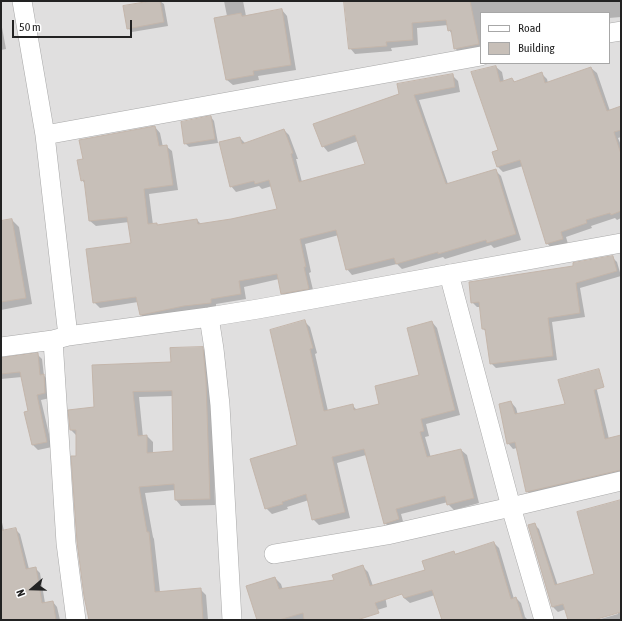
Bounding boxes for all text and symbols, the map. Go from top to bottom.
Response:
scale bar [14,12,134,38]
legend [480,12,610,64]
text: 50 m [19,20,41,34]
text: Road [518,21,541,35]
text: Building [518,41,555,55]
north arrow [12,569,52,609]
text: N [14,588,27,598]

